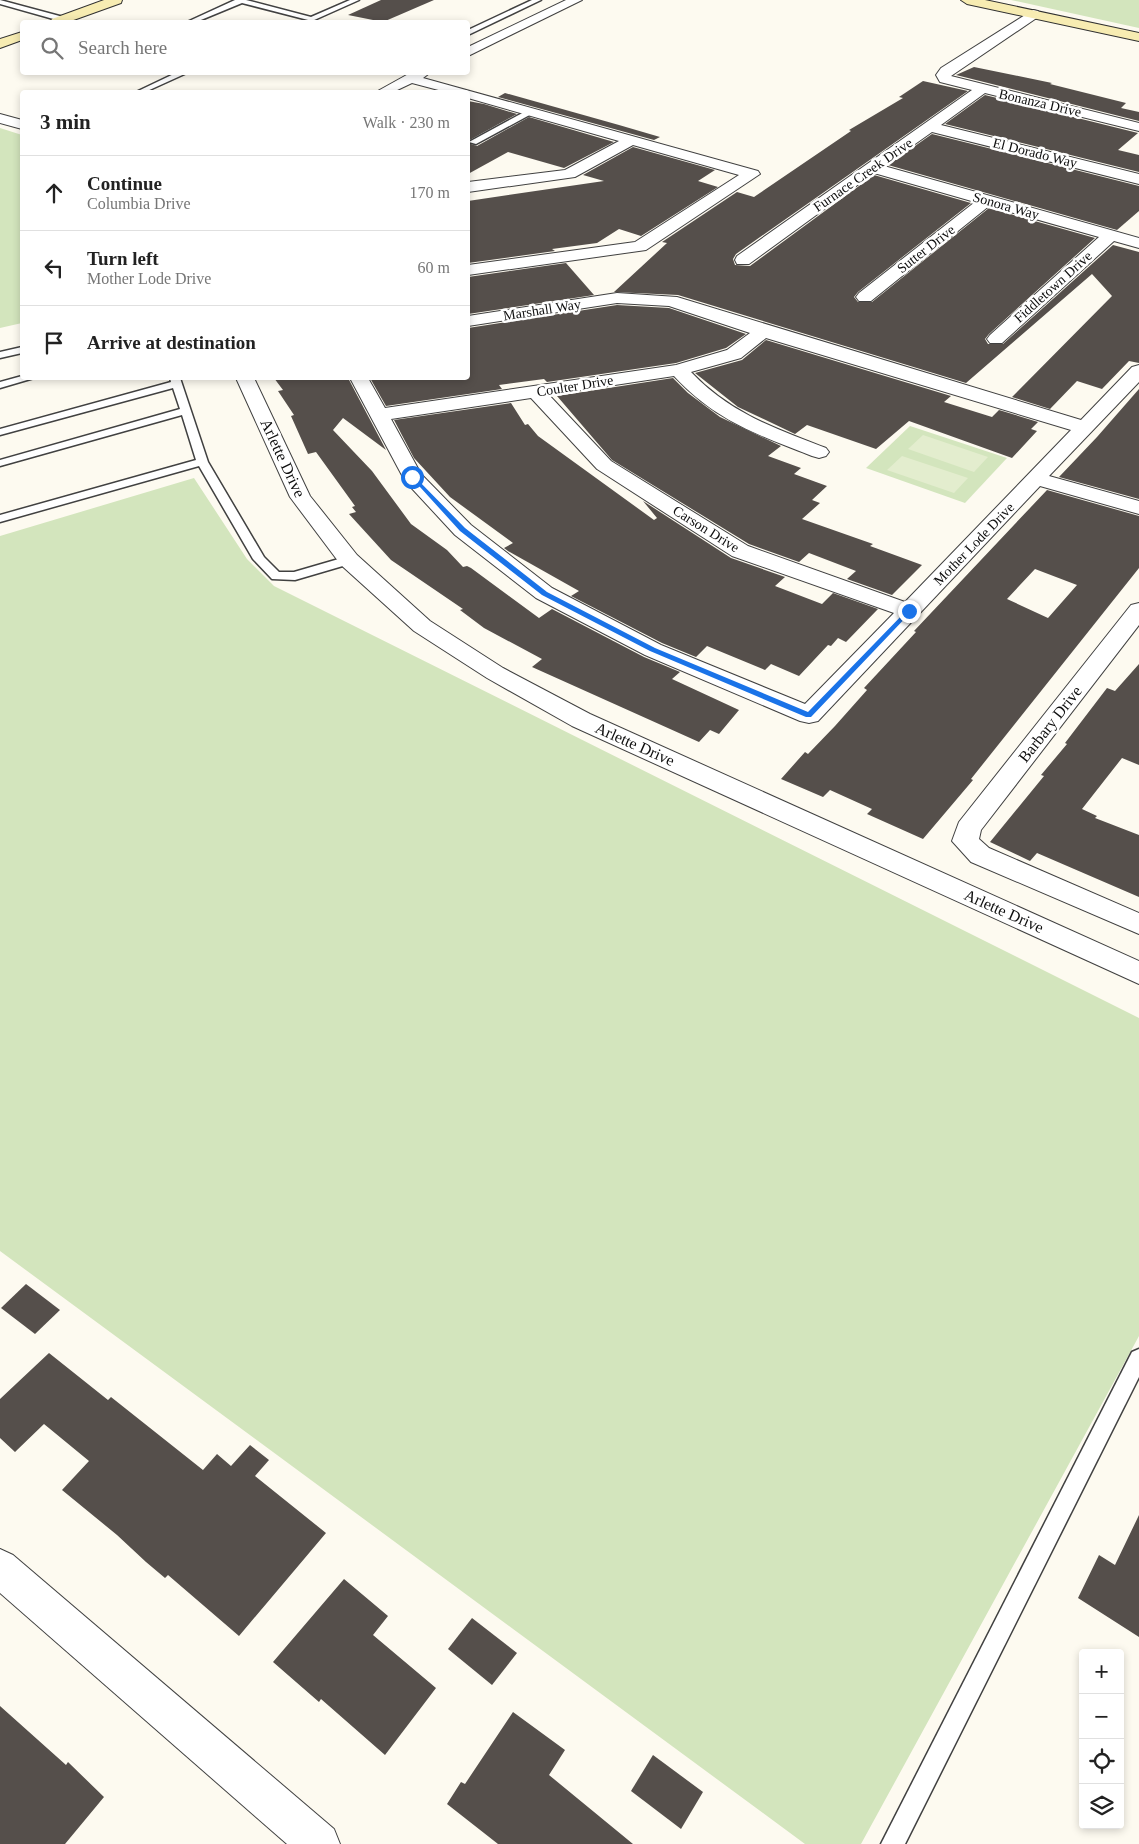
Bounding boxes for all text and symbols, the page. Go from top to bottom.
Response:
search box [20,20,470,75]
icon: search [38,34,66,62]
text: Search here [78,37,167,58]
street label: Bonanza Drive [997,86,1083,120]
text: 3 min [40,110,91,134]
text: Walk · 230 m [363,114,450,131]
street label: Furnace Creek Drive [811,135,915,215]
street label: El Dorado Way [991,135,1079,171]
text: Continue [87,173,162,194]
icon: ahead [40,179,68,207]
text: 170 m [410,184,450,201]
street label: Sonora Way [971,189,1041,223]
text: Columbia Drive [87,195,191,212]
street label: Sutter Drive [894,222,958,276]
text: Turn left [87,248,159,269]
street label: Fiddletown Drive [1011,248,1095,326]
icon: left [40,254,68,282]
text: 60 m [418,259,450,276]
text: Mother Lode Drive [87,270,211,287]
street label: Marshall Way [502,296,582,324]
icon: arrive [40,329,68,357]
text: Arrive at destination [87,332,256,353]
street label: Coulter Drive [536,373,614,399]
street label: Arlette Drive [257,416,309,500]
route start [401,466,424,489]
street label: Mother Lode Drive [931,500,1017,588]
street label: Carson Drive [670,503,742,555]
route end [898,600,921,623]
street label: Barbary Drive [1015,683,1086,766]
street label: Arlette Drive [593,719,677,769]
street label: Arlette Drive [962,886,1046,936]
map controls [1079,1649,1124,1829]
button: + [1079,1649,1124,1694]
button: − [1079,1694,1124,1739]
button: locate [1079,1739,1124,1784]
button: layers [1079,1784,1124,1829]

